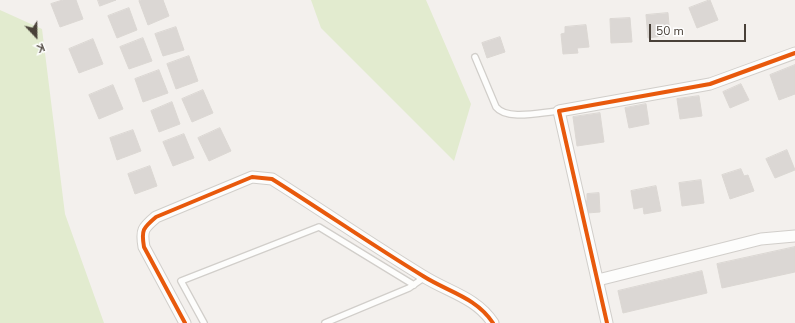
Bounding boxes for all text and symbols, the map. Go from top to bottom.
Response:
north arrow [16,16,56,56]
scale bar [651,16,748,42]
text: 50 m [656,23,684,39]
text: K [34,39,47,56]

